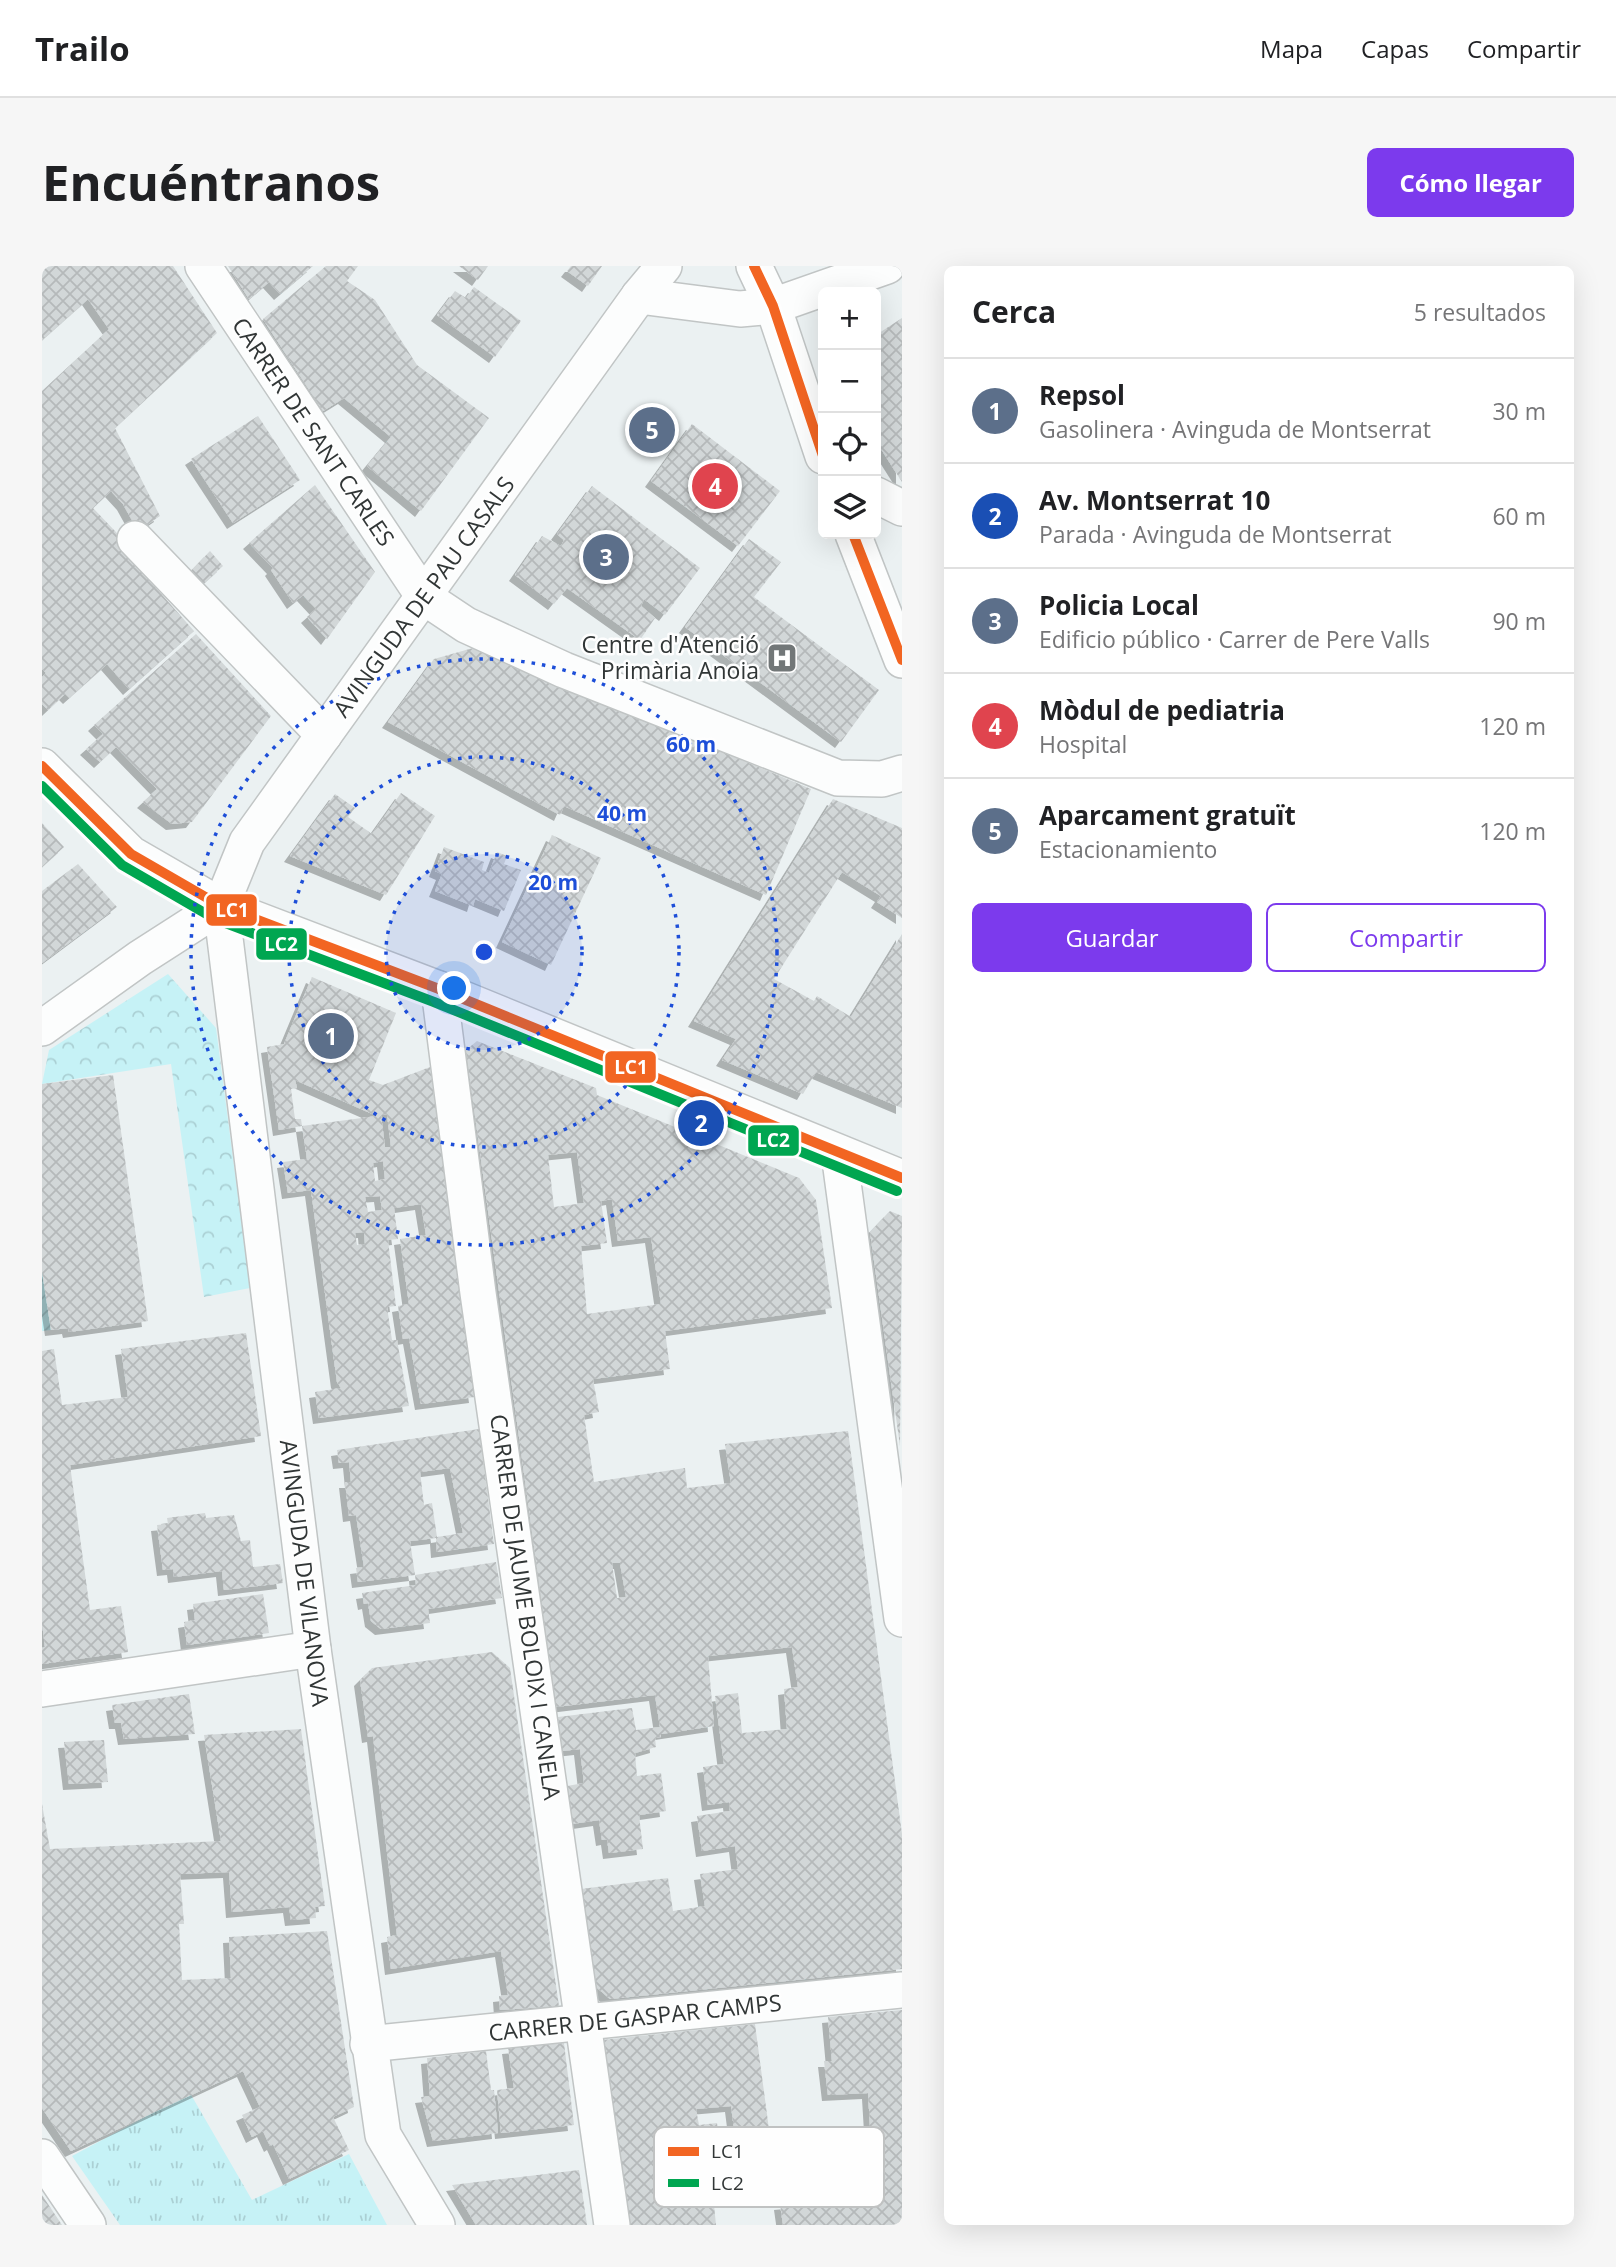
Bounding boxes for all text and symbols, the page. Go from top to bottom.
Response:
text: Trailo [35,26,130,71]
text: Mapa [1260,32,1323,65]
text: Capas [1361,32,1429,65]
text: Compartir [1467,32,1581,65]
button: Cómo llegar [1367,148,1574,217]
text: Encuéntranos [42,149,380,215]
map controls [818,287,881,539]
button: + [818,287,881,350]
text: Cerca [972,291,1056,332]
text: 5 resultados [1414,296,1546,328]
street label: CARRER DE SANT CARLES [225,311,402,552]
button: − [818,350,881,413]
text: Repsol [1039,377,1125,413]
text: 1 [988,395,1002,427]
text: 30 m [1492,395,1546,427]
pin: 5 [629,404,675,456]
button: locate [818,413,881,476]
text: Gasolinera · Avinguda de Montserrat [1039,413,1431,445]
pin: 4 [692,460,738,512]
street label: AVINGUDA DE PAU CASALS [325,470,521,723]
button: layers [818,476,881,539]
text: Av. Montserrat 10 [1039,482,1270,518]
text: 2 [988,500,1002,532]
text: 60 m [1492,500,1546,532]
text: Parada · Avinguda de Montserrat [1039,518,1391,550]
pin: 3 [583,531,629,583]
text: Policia Local [1039,587,1199,623]
text: 3 [988,605,1002,637]
text: 90 m [1492,605,1546,637]
text: Edificio público · Carrer de Pere Valls [1039,623,1430,655]
place label: Centre d'Atenció Primària Anoia [581,628,759,686]
hospital icon: Centre d'Atenció Primària Anoia [765,641,799,675]
text: Mòdul de pediatria [1039,692,1285,728]
text: 4 [988,710,1002,742]
text: 120 m [1479,710,1546,742]
text: Hospital [1039,728,1127,760]
text: 60 m [666,730,716,758]
text: Aparcament gratuït [1039,797,1296,833]
text: 40 m [597,799,647,827]
text: 5 [988,815,1002,847]
text: 120 m [1479,815,1546,847]
text: Estacionamiento [1039,833,1217,865]
text: 20 m [528,868,578,896]
line badge: LC1 [205,893,258,927]
text: LC1 [215,897,249,923]
button: Guardar [972,903,1252,972]
button: Compartir [1266,903,1546,972]
line badge: LC2 [255,927,308,961]
text: LC2 [264,931,298,957]
centre of rings [472,940,496,964]
your location [437,971,471,1005]
pin: 1 [308,1010,354,1062]
line badge: LC1 [604,1050,657,1084]
text: LC1 [614,1054,648,1080]
pin: 2 [678,1097,724,1149]
line badge: LC2 [747,1124,800,1157]
text: LC2 [756,1127,790,1153]
street label: CARRER DE JAUME BOLOIX I CANELA [483,1412,569,1802]
street label: AVINGUDA DE VILANOVA [273,1438,337,1708]
street label: CARRER DE GASPAR CAMPS [487,1986,783,2048]
legend [654,2127,884,2207]
text: LC1 [711,2138,744,2164]
text: LC2 [711,2170,744,2196]

